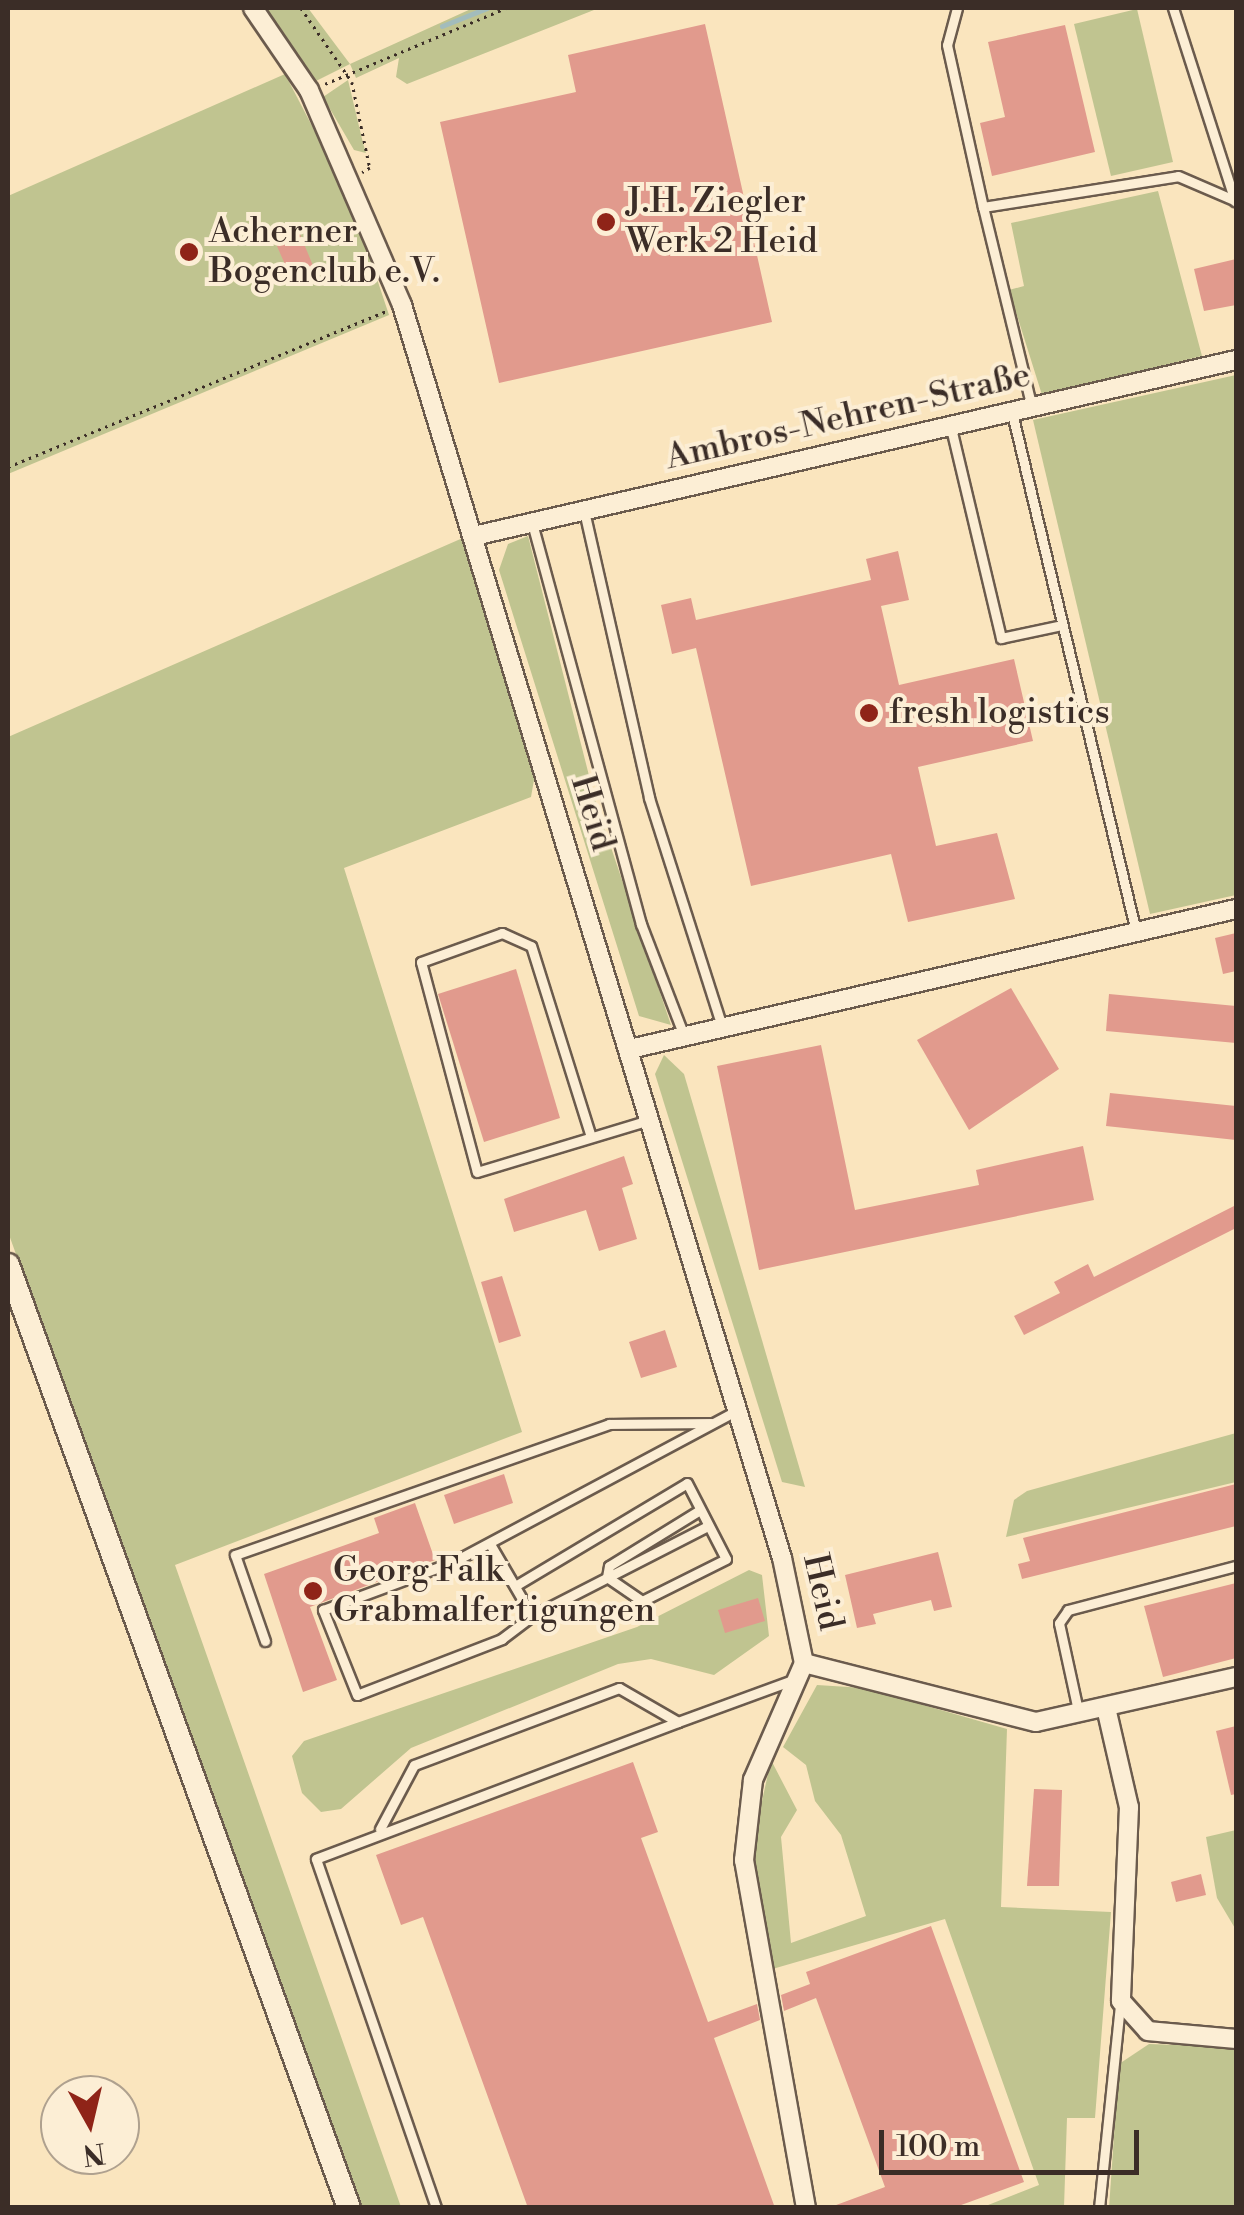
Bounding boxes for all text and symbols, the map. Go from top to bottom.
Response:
place label: J.H. Ziegler Werk 2 Heid [626,181,818,263]
place label: Acherner Bogenclub e.V. [209,211,440,293]
marker: J.H. Ziegler Werk 2 Heid [595,211,617,233]
marker: Acherner Bogenclub e.V. [178,241,200,263]
street label: Ambros-Nehren-Straße [662,355,1034,479]
place label: fresh logistics [889,692,1110,734]
marker: fresh logistics [858,702,880,724]
street label: Heid [561,770,623,856]
place label: Georg Falk Grabmalfertigungen [333,1550,655,1632]
street label: Heid [793,1550,851,1634]
marker: Georg Falk Grabmalfertigungen [302,1580,324,1602]
north arrow [40,2075,140,2175]
scale bar [884,2110,1144,2172]
text: 100 m [896,2128,980,2166]
text: N [81,2134,107,2172]

